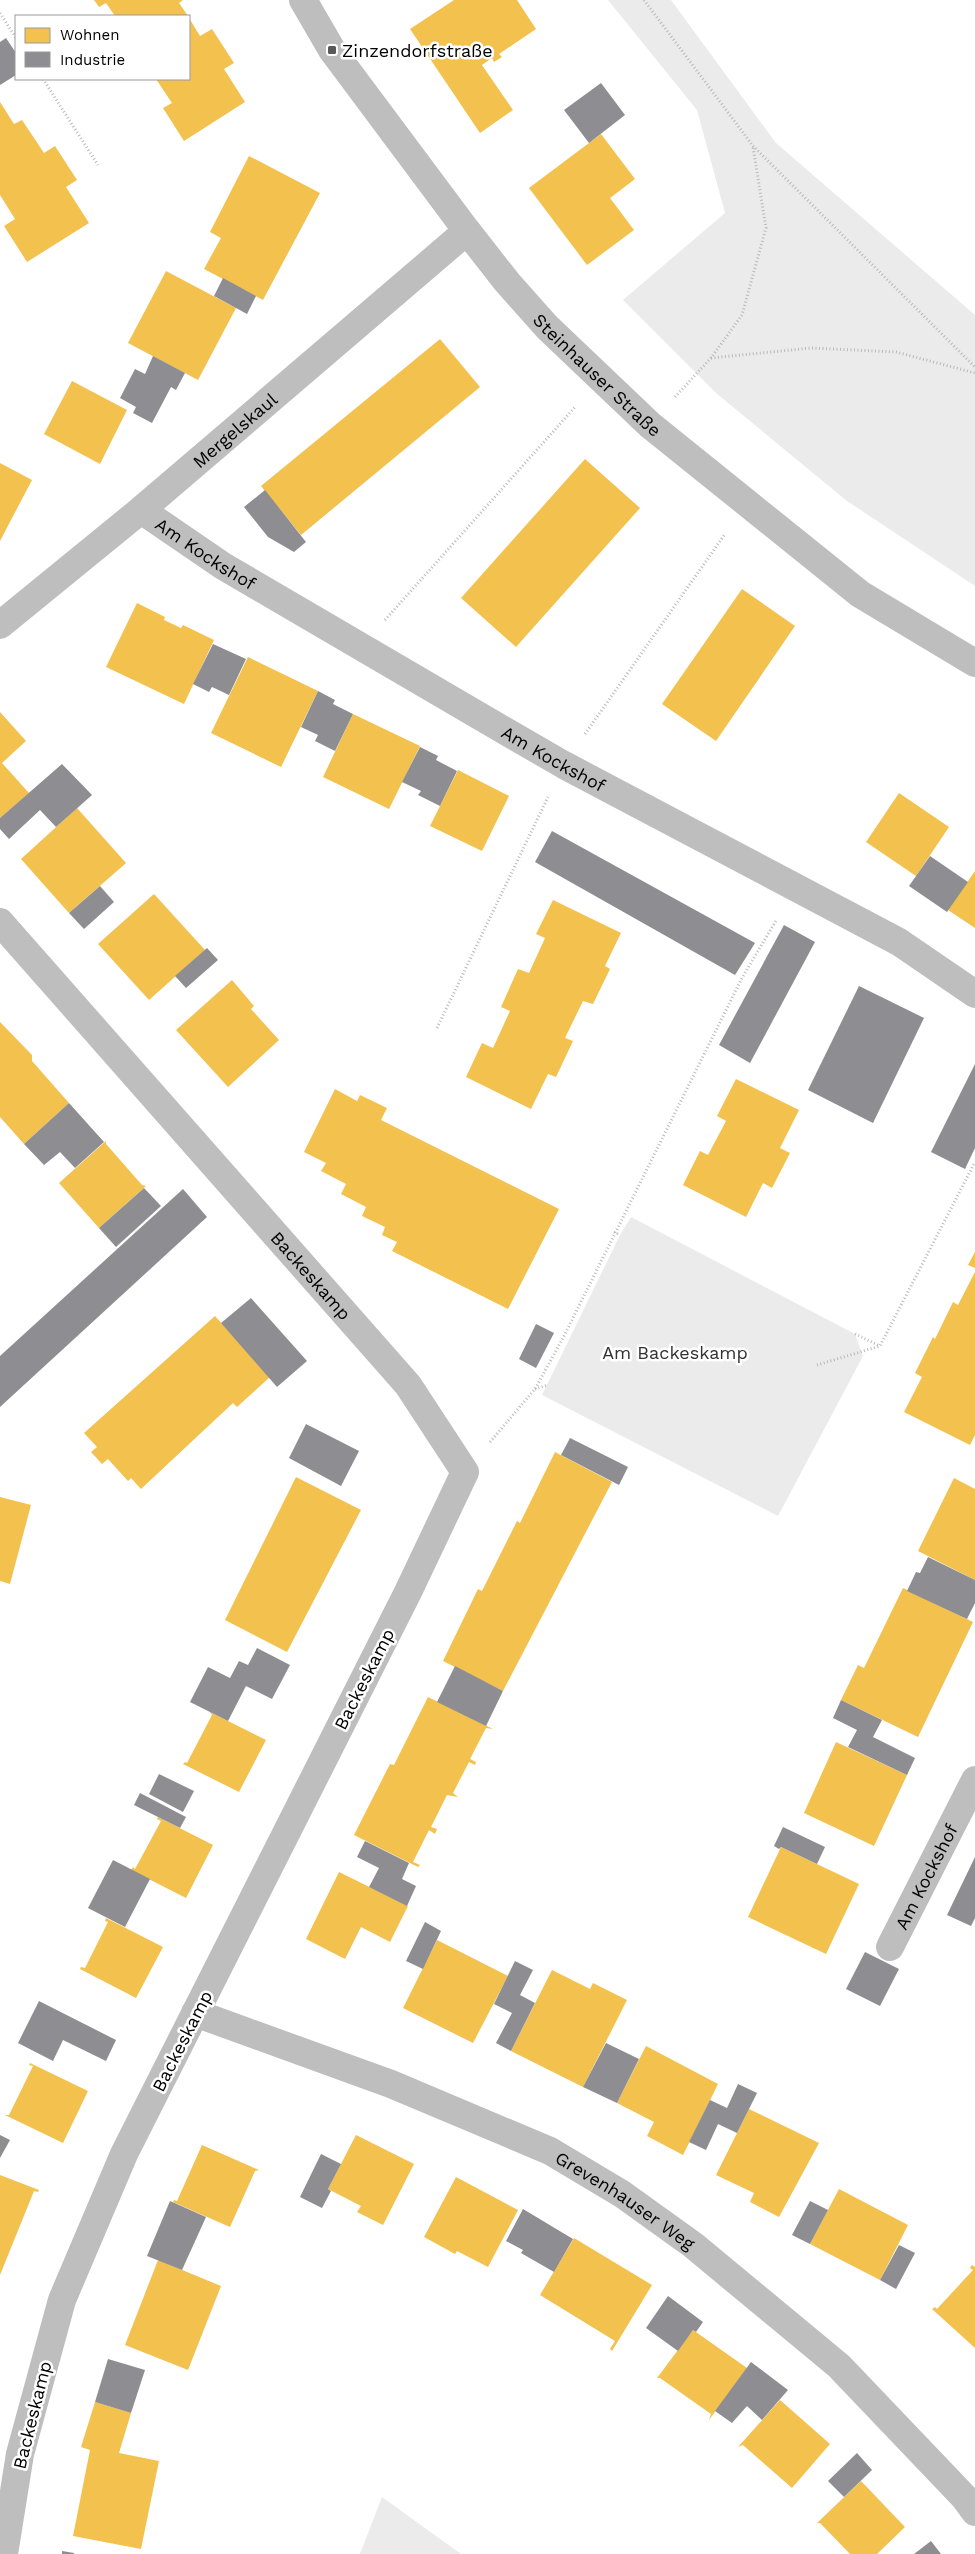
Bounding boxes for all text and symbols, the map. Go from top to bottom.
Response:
legend [15,15,190,80]
text: Wohnen [60,26,119,44]
place label: Zinzendorfstraße [342,40,493,61]
marker: Zinzendorfstraße [326,44,338,56]
text: Industrie [60,51,125,69]
street label: Steinhauser Straße [529,309,666,440]
street label: Mergelskaul [188,388,281,472]
street label: Am Kockshof [152,513,260,593]
street label: Am Kockshof [498,721,609,796]
street label: Backeskamp [267,1227,356,1324]
park label: Am Backeskamp [602,1342,748,1363]
street label: Backeskamp [330,1625,398,1733]
street label: Am Kockshof [890,1820,961,1933]
street label: Backeskamp [148,1987,216,2095]
street label: Grevenhauser Weg [552,2146,700,2254]
street label: Backeskamp [8,2359,56,2471]

